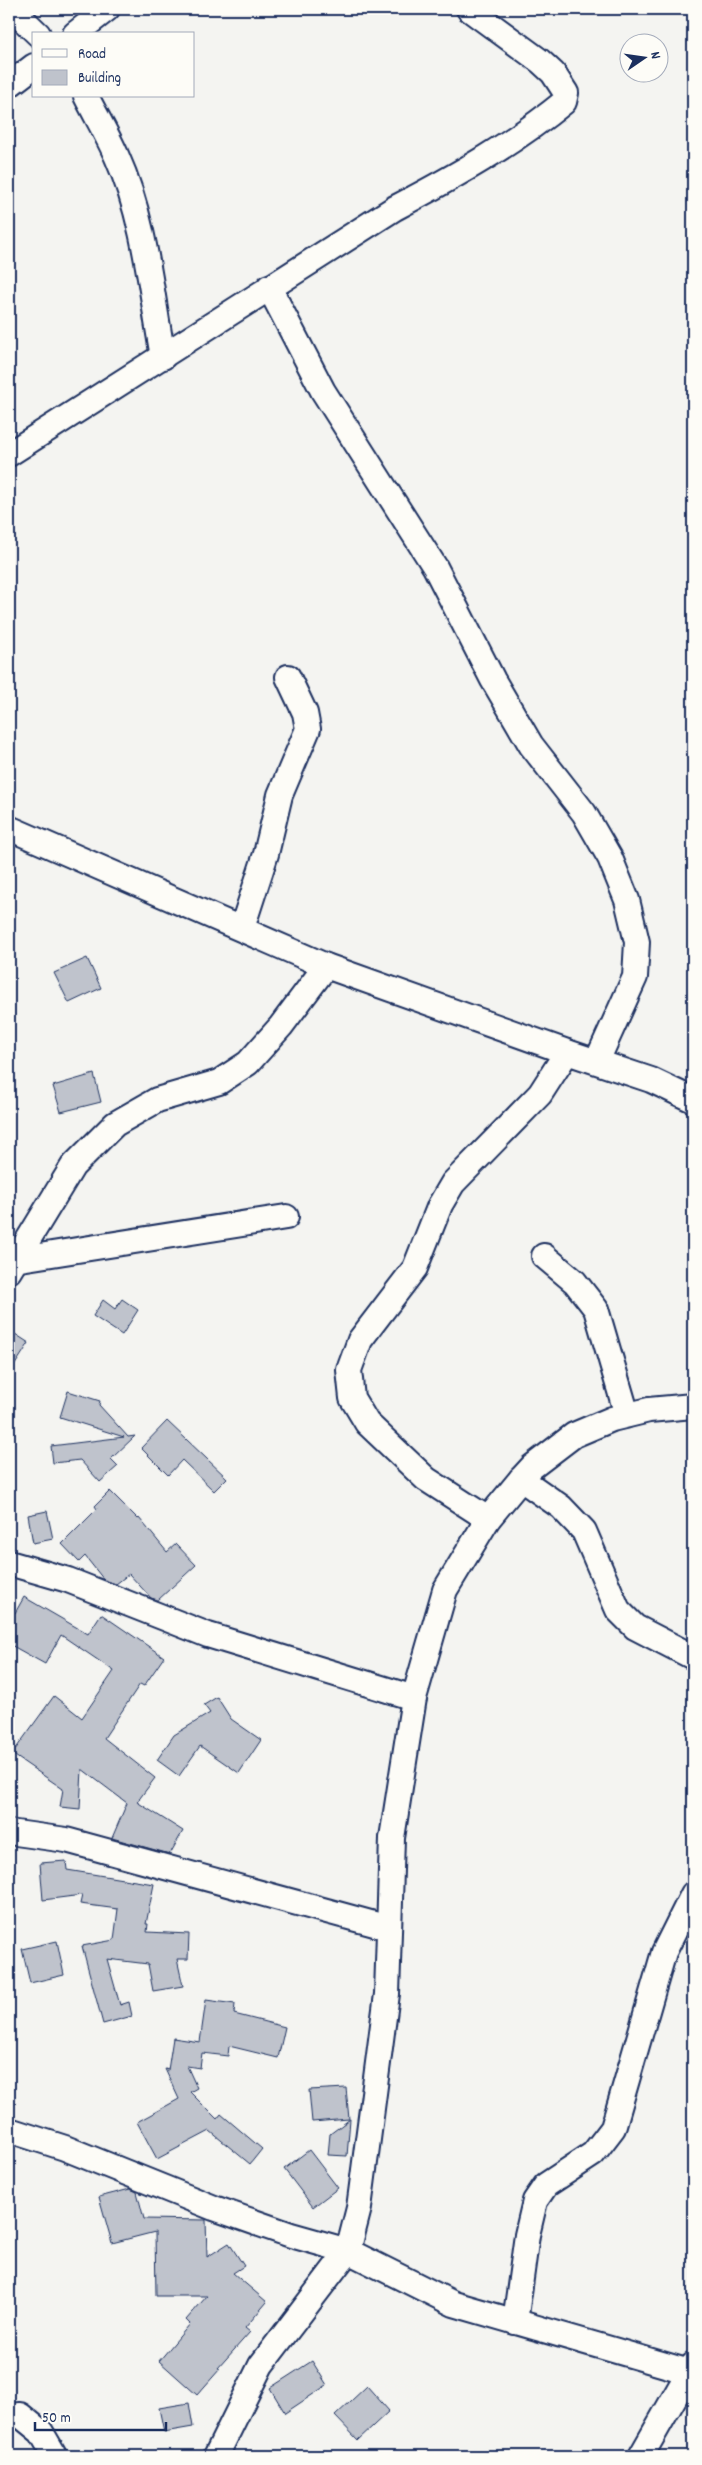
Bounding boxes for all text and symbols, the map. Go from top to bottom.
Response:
legend [32,32,195,98]
north arrow [620,32,670,82]
text: Road [78,44,106,66]
text: N [644,50,665,61]
text: Building [78,68,121,90]
scale bar [35,2400,166,2432]
text: 50 m [42,2408,71,2430]

